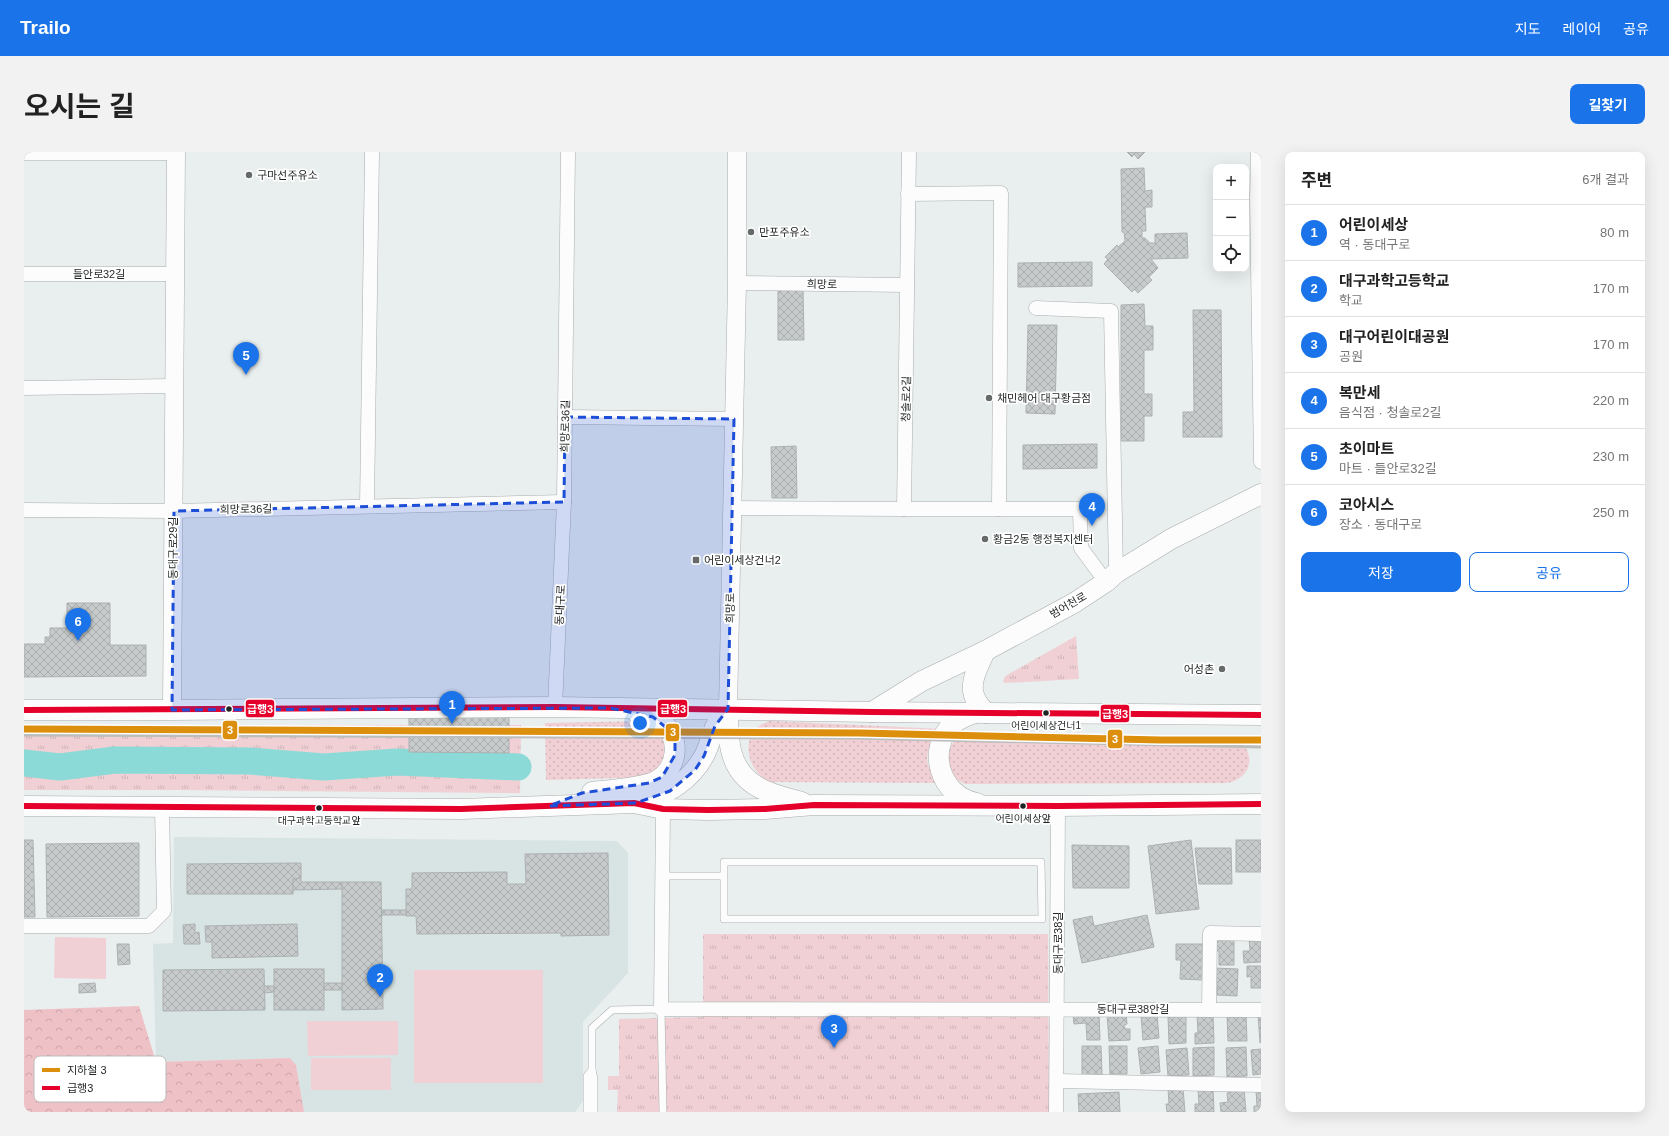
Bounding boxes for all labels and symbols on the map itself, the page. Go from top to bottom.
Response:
place label: 구마선주유소 [257,169,318,181]
marker: 구마선주유소 [244,170,254,180]
place label: 만포주유소 [759,226,810,238]
marker: 만포주유소 [746,227,756,237]
street label: 들안로32길 [73,268,125,280]
street label: 희망로 [807,278,837,290]
pin: 5 [233,342,259,375]
street label: 청솔로2길 [900,376,912,422]
place label: 채민헤어 대구황금점 [997,392,1091,404]
marker: 채민헤어 대구황금점 [984,393,994,403]
street label: 희망로36길 [559,400,571,452]
pin: 4 [1079,493,1105,526]
street label: 희망로36길 [220,503,272,515]
street label: 동대구로29길 [167,517,179,579]
place label: 황금2동 행정복지센터 [993,533,1093,545]
marker: 황금2동 행정복지센터 [980,534,990,544]
place label: 어린이세상건너2 [704,554,781,566]
marker: 어린이세상건너2 [691,555,701,565]
street label: 동대구로 [553,584,567,626]
street label: 범어천로 [1047,590,1089,620]
street label: 희망로 [724,593,736,623]
pin: 6 [65,608,91,641]
place label: 어성촌 [1184,663,1214,675]
marker: 어성촌 [1217,664,1227,674]
pin: 1 [439,691,465,724]
line badge: 급행3 [245,699,275,718]
line badge: 급행3 [657,699,688,718]
text: 급행3 [247,703,273,715]
text: 급행3 [660,703,686,715]
unlabelled marker [224,704,234,714]
line badge: 급행3 [1100,704,1130,723]
marker: 어린이세상건너1 [1041,708,1051,718]
text: 급행3 [1102,708,1128,720]
your location [630,713,650,733]
line badge: 3 [222,720,238,740]
place label: 어린이세상건너1 [1011,720,1081,731]
line badge: 3 [665,723,680,742]
text: 3 [227,724,233,736]
text: 3 [670,726,676,738]
line badge: 3 [1107,729,1123,749]
text: 3 [1112,733,1118,745]
marker: 어린이세상앞 [1018,801,1028,811]
marker: 대구과학고등학교앞 [314,803,324,813]
place label: 어린이세상앞 [995,813,1051,824]
place label: 대구과학고등학교앞 [278,815,360,826]
street label: 동대구로38길 [1052,912,1064,974]
pin: 2 [367,964,393,997]
street label: 동대구로38안길 [1097,1003,1169,1015]
pin: 3 [821,1015,847,1048]
legend [34,1056,166,1102]
text: 지하철 3 [67,1064,107,1076]
text: 급행3 [67,1082,93,1094]

